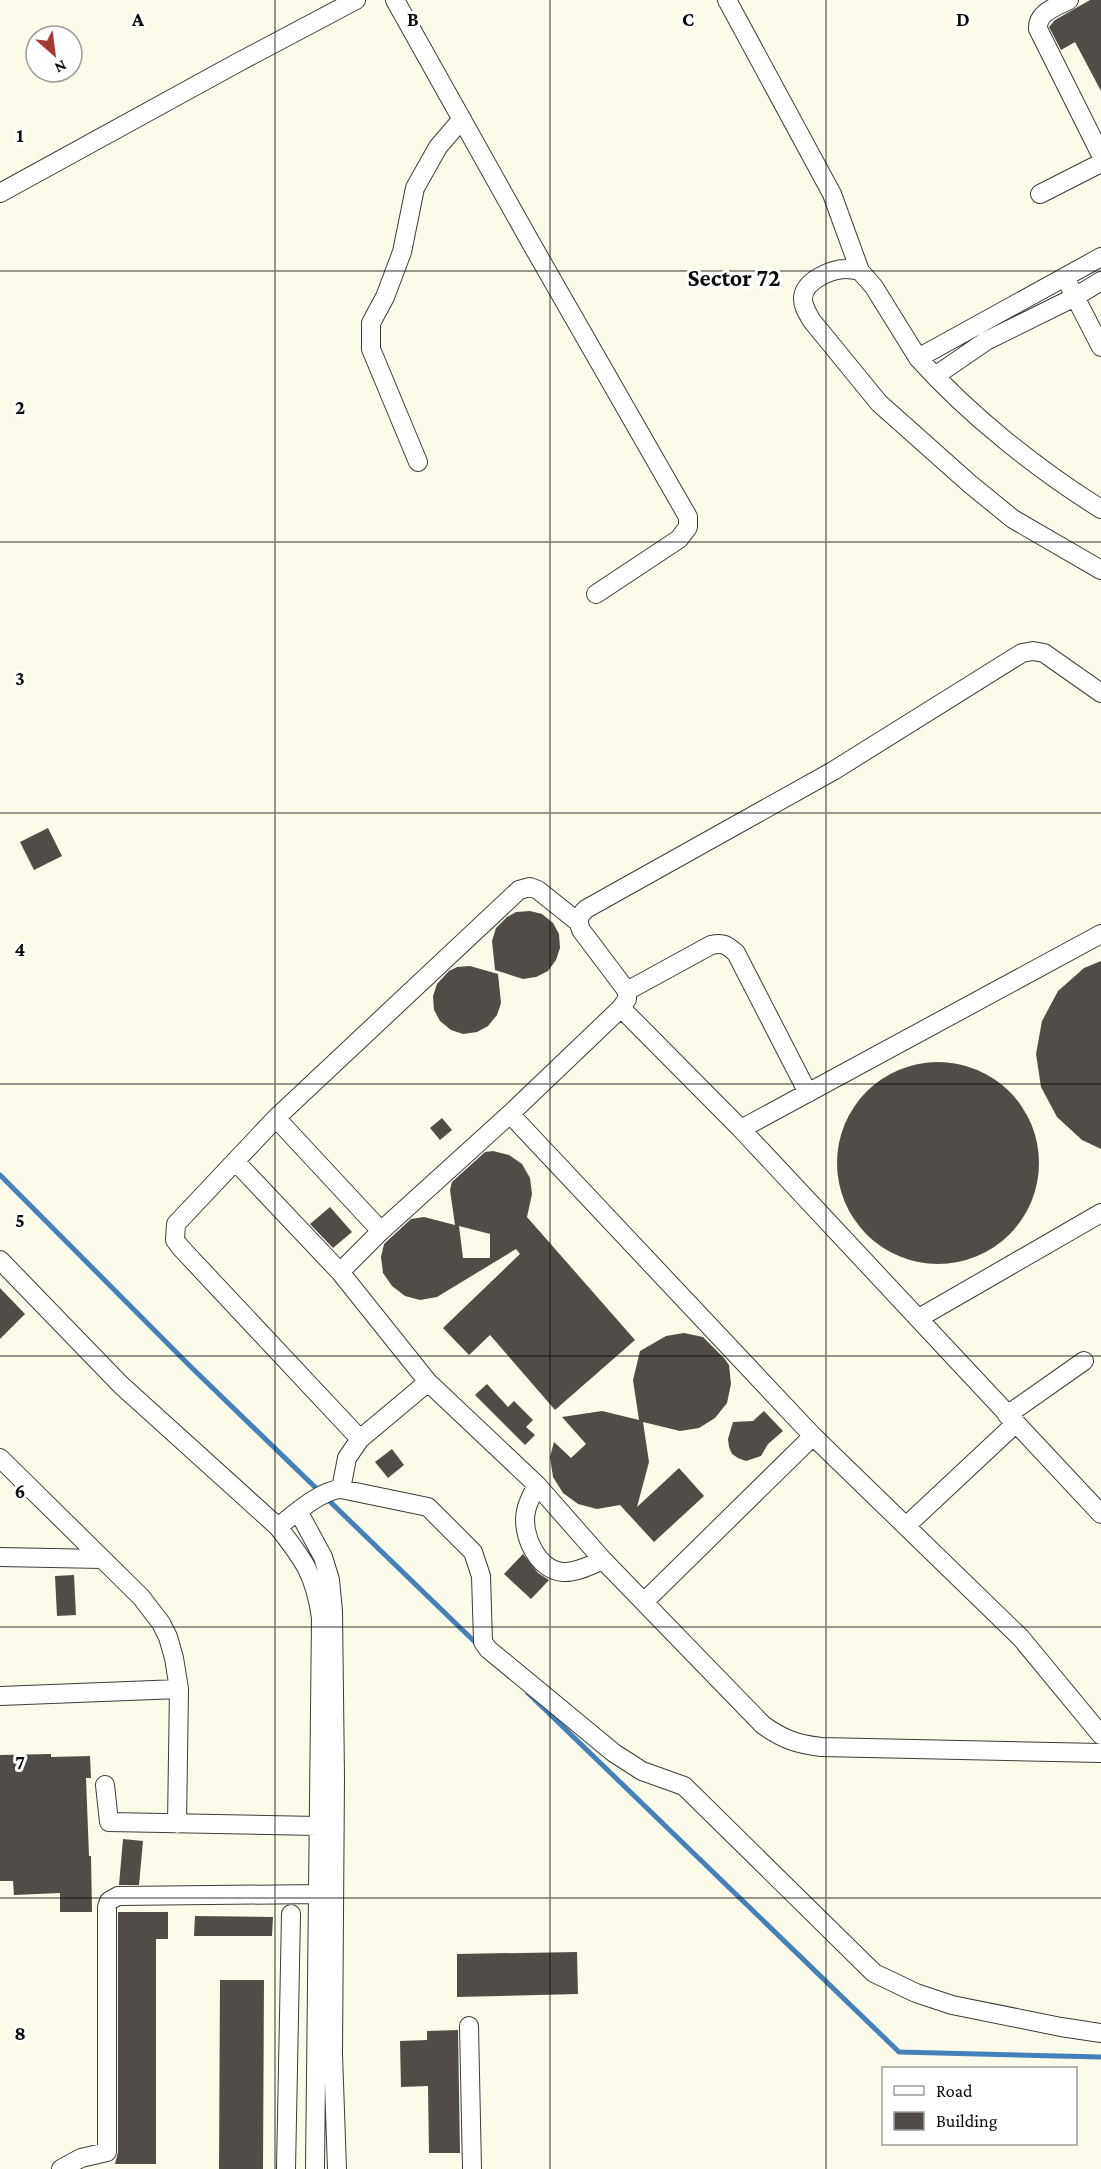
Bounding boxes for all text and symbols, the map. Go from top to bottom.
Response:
text: A [131,8,145,30]
text: B [407,8,419,30]
text: C [682,8,694,30]
text: D [956,8,970,30]
north arrow [24,24,84,84]
text: N [52,57,70,77]
text: 1 [16,124,24,146]
district label: Sector 72 [688,264,780,291]
text: 2 [15,396,25,418]
text: 3 [15,667,25,689]
text: 4 [15,938,26,960]
text: 5 [15,1209,25,1231]
text: 6 [15,1480,25,1502]
text: 7 [15,1751,25,1773]
text: 8 [14,2022,26,2044]
legend [882,2067,1077,2145]
text: Road [936,2081,973,2101]
text: Building [936,2111,998,2131]

